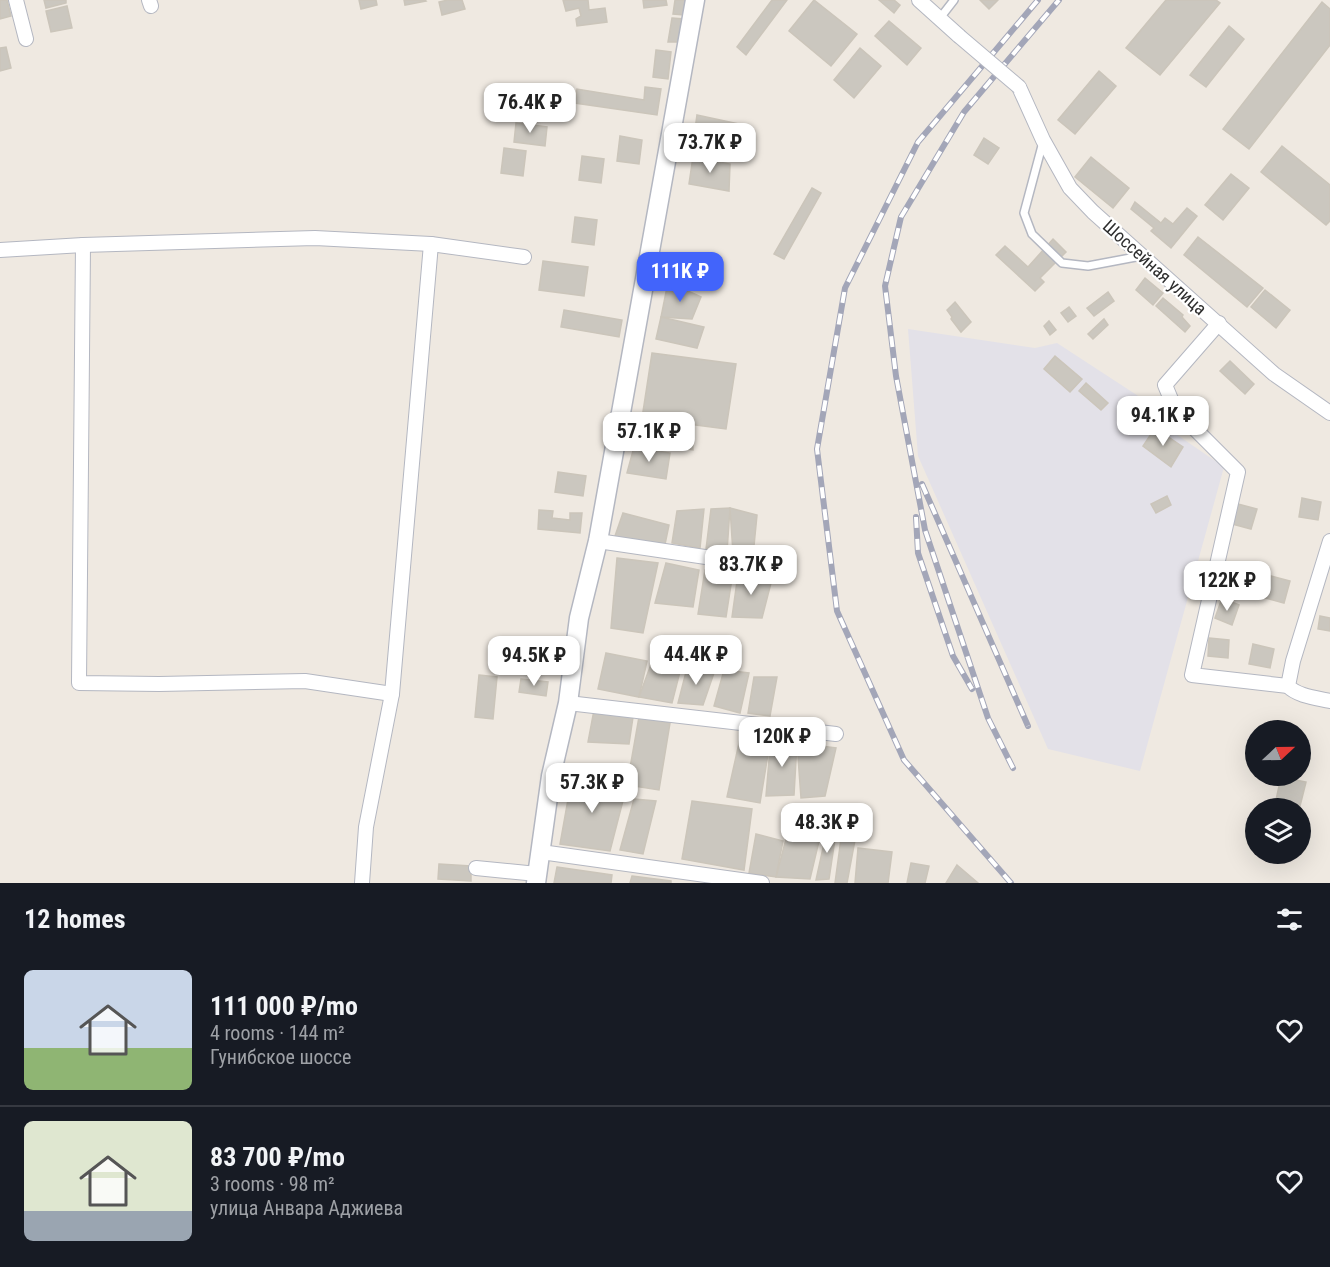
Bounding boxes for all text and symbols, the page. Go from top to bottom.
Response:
pin: 76.4K ₽ [475,83,585,134]
text: 76.4K ₽ [498,90,562,114]
pin: 73.7K ₽ [655,123,765,174]
text: 73.7K ₽ [678,130,742,154]
street label: Шоссейная улица [1099,215,1211,319]
pin: 111K ₽ [631,252,729,303]
text: 111K ₽ [651,259,709,283]
pin: 94.1K ₽ [1108,396,1218,447]
text: 94.1K ₽ [1131,403,1195,427]
pin: 57.1K ₽ [594,412,704,463]
text: 57.1K ₽ [617,419,681,443]
pin: 83.7K ₽ [696,545,806,596]
text: 83.7K ₽ [719,552,783,576]
pin: 122K ₽ [1178,561,1276,612]
text: 122K ₽ [1198,568,1256,592]
pin: 44.4K ₽ [641,635,751,686]
pin: 94.5K ₽ [479,636,589,687]
text: 44.4K ₽ [664,642,728,666]
text: 94.5K ₽ [502,643,566,667]
pin: 120K ₽ [733,717,831,768]
north arrow [1245,720,1311,786]
map controls [1245,720,1311,864]
text: 120K ₽ [753,724,811,748]
pin: 57.3K ₽ [537,763,647,814]
text: 57.3K ₽ [560,770,624,794]
button: layers [1245,798,1311,864]
pin: 48.3K ₽ [772,803,882,854]
text: 48.3K ₽ [795,810,859,834]
icon: filters [1273,903,1306,936]
text: 12 homes [24,904,126,934]
text: 111 000 ₽/mo [210,991,358,1021]
icon: home [72,994,144,1066]
icon: heart [1273,1014,1306,1047]
text: 4 rooms · 144 m² [210,1021,345,1045]
text: Гунибское шоссе [210,1045,351,1069]
text: 83 700 ₽/mo [210,1142,345,1172]
icon: home [72,1145,144,1217]
icon: heart [1273,1165,1306,1198]
text: 3 rooms · 98 m² [210,1172,335,1196]
text: улица Анвара Аджиева [210,1196,403,1220]

